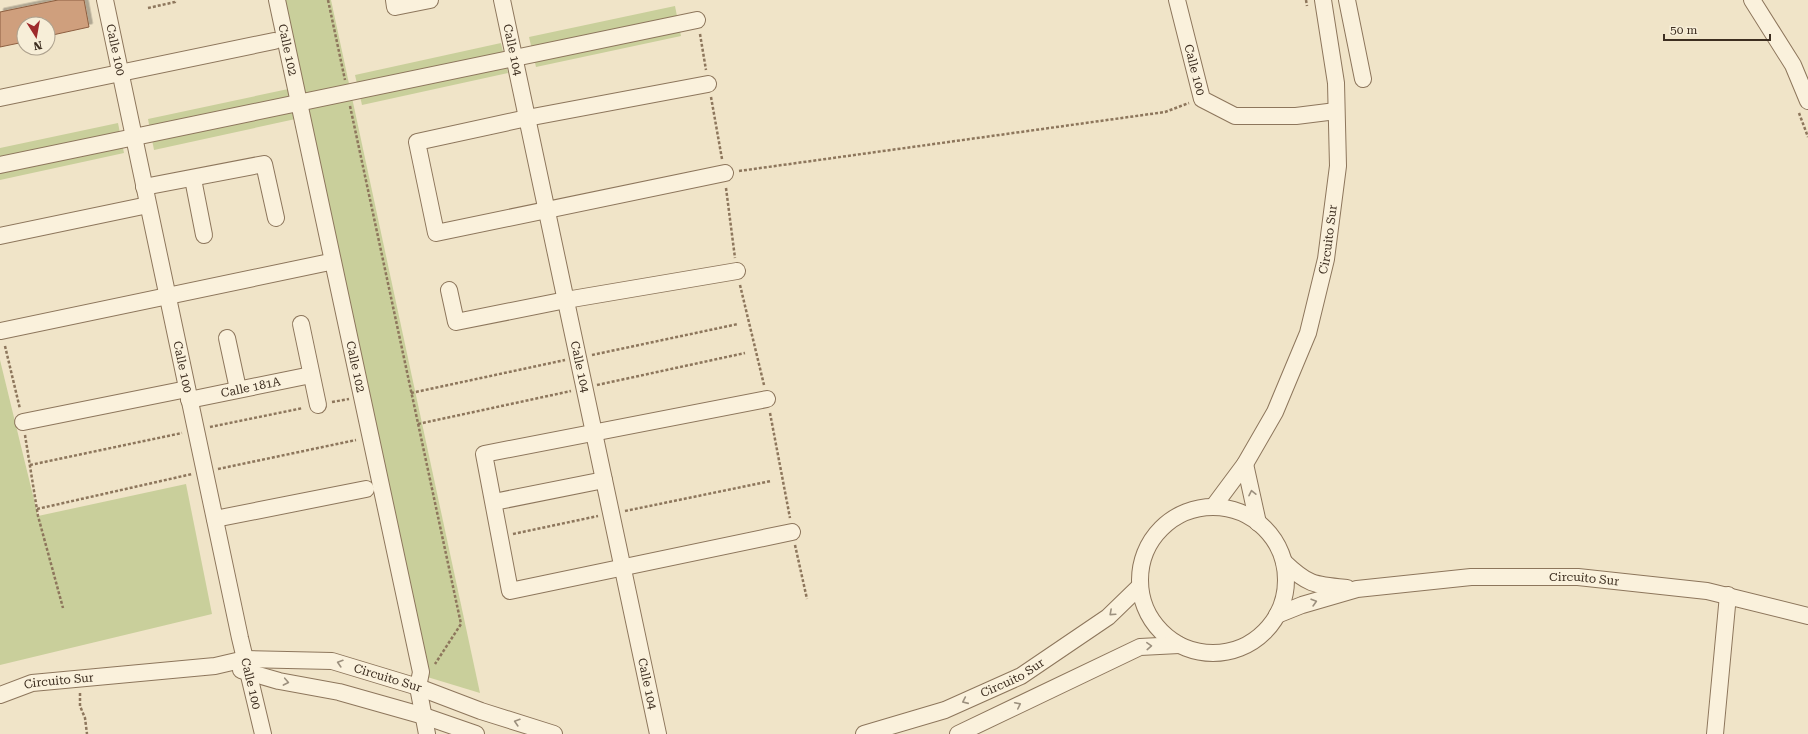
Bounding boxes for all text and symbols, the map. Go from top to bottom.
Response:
north arrow [16,16,56,56]
scale bar [1664,16,1770,42]
street label: Calle 100 [103,23,128,77]
street label: Calle 102 [275,23,300,77]
street label: Calle 104 [500,23,525,77]
text: 50 m [1670,23,1697,37]
text: N [32,38,43,53]
street label: Calle 100 [1181,43,1208,97]
street label: Circuito Sur [1316,204,1340,276]
street label: Calle 100 [170,340,195,394]
street label: Calle 102 [343,340,368,394]
street label: Calle 104 [568,340,592,394]
street label: Calle 181A [220,374,282,400]
one-way arrow [1248,490,1256,496]
street label: Circuito Sur [1549,570,1620,588]
one-way arrow [1310,598,1317,607]
one-way arrow [1109,608,1116,615]
one-way arrow [1146,642,1152,650]
street label: Circuito Sur [978,655,1047,700]
street label: Calle 100 [238,656,264,711]
street label: Calle 104 [635,657,660,711]
one-way arrow [337,659,344,668]
street label: Circuito Sur [352,661,424,695]
street label: Circuito Sur [22,670,94,692]
one-way arrow [282,678,289,686]
one-way arrow [961,696,969,704]
one-way arrow [1014,702,1021,709]
one-way arrow [513,718,520,727]

